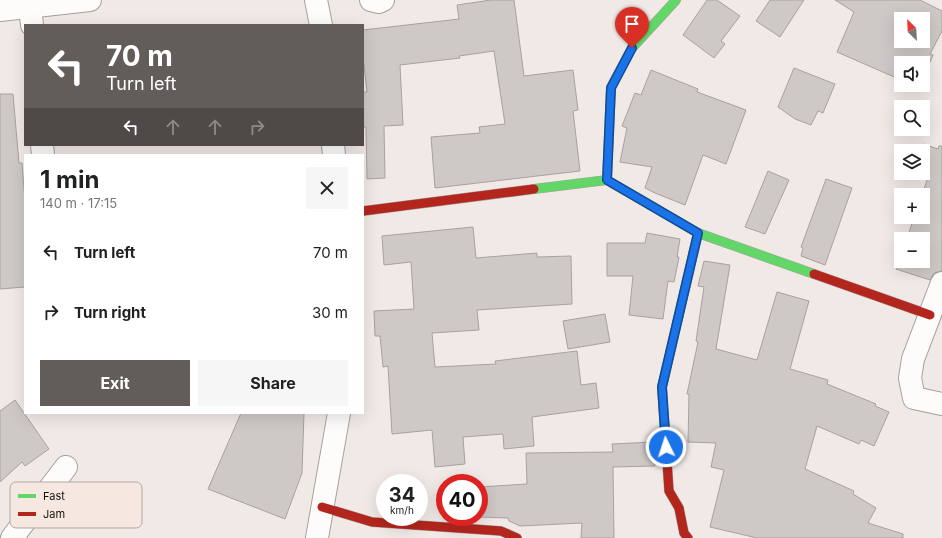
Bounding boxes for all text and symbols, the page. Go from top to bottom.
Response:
pin [615,7.0,649,48]
north arrow [894,12,930,48]
map controls [894,12,930,268]
icon: arrive [621,13,643,35]
text: 70 m [106,39,173,73]
icon: left [40,40,92,92]
button: sound [894,56,930,92]
text: Turn left [106,73,176,94]
button: search [894,100,930,136]
icon: left [120,116,142,138]
icon: ahead [162,116,184,138]
icon: ahead [204,116,226,138]
icon: right [246,116,268,138]
button: layers [894,144,930,180]
text: 1 min [40,165,99,194]
button: close [306,167,348,209]
button: + [894,188,930,224]
text: 140 m · 17:15 [40,195,117,211]
button: − [894,232,930,268]
icon: left [40,241,62,263]
text: Turn left [74,243,135,262]
text: 70 m [313,243,348,262]
icon: right [40,301,62,323]
text: Turn right [74,303,146,322]
text: 30 m [312,303,348,322]
button: Exit [40,360,190,406]
button: Share [198,360,348,406]
position arrow [645,426,687,468]
speed limit sign: 40 [436,474,488,526]
legend [10,482,142,528]
text: 34 [389,483,415,507]
text: Fast [43,489,65,503]
text: km/h [390,504,414,516]
text: Jam [43,507,65,521]

